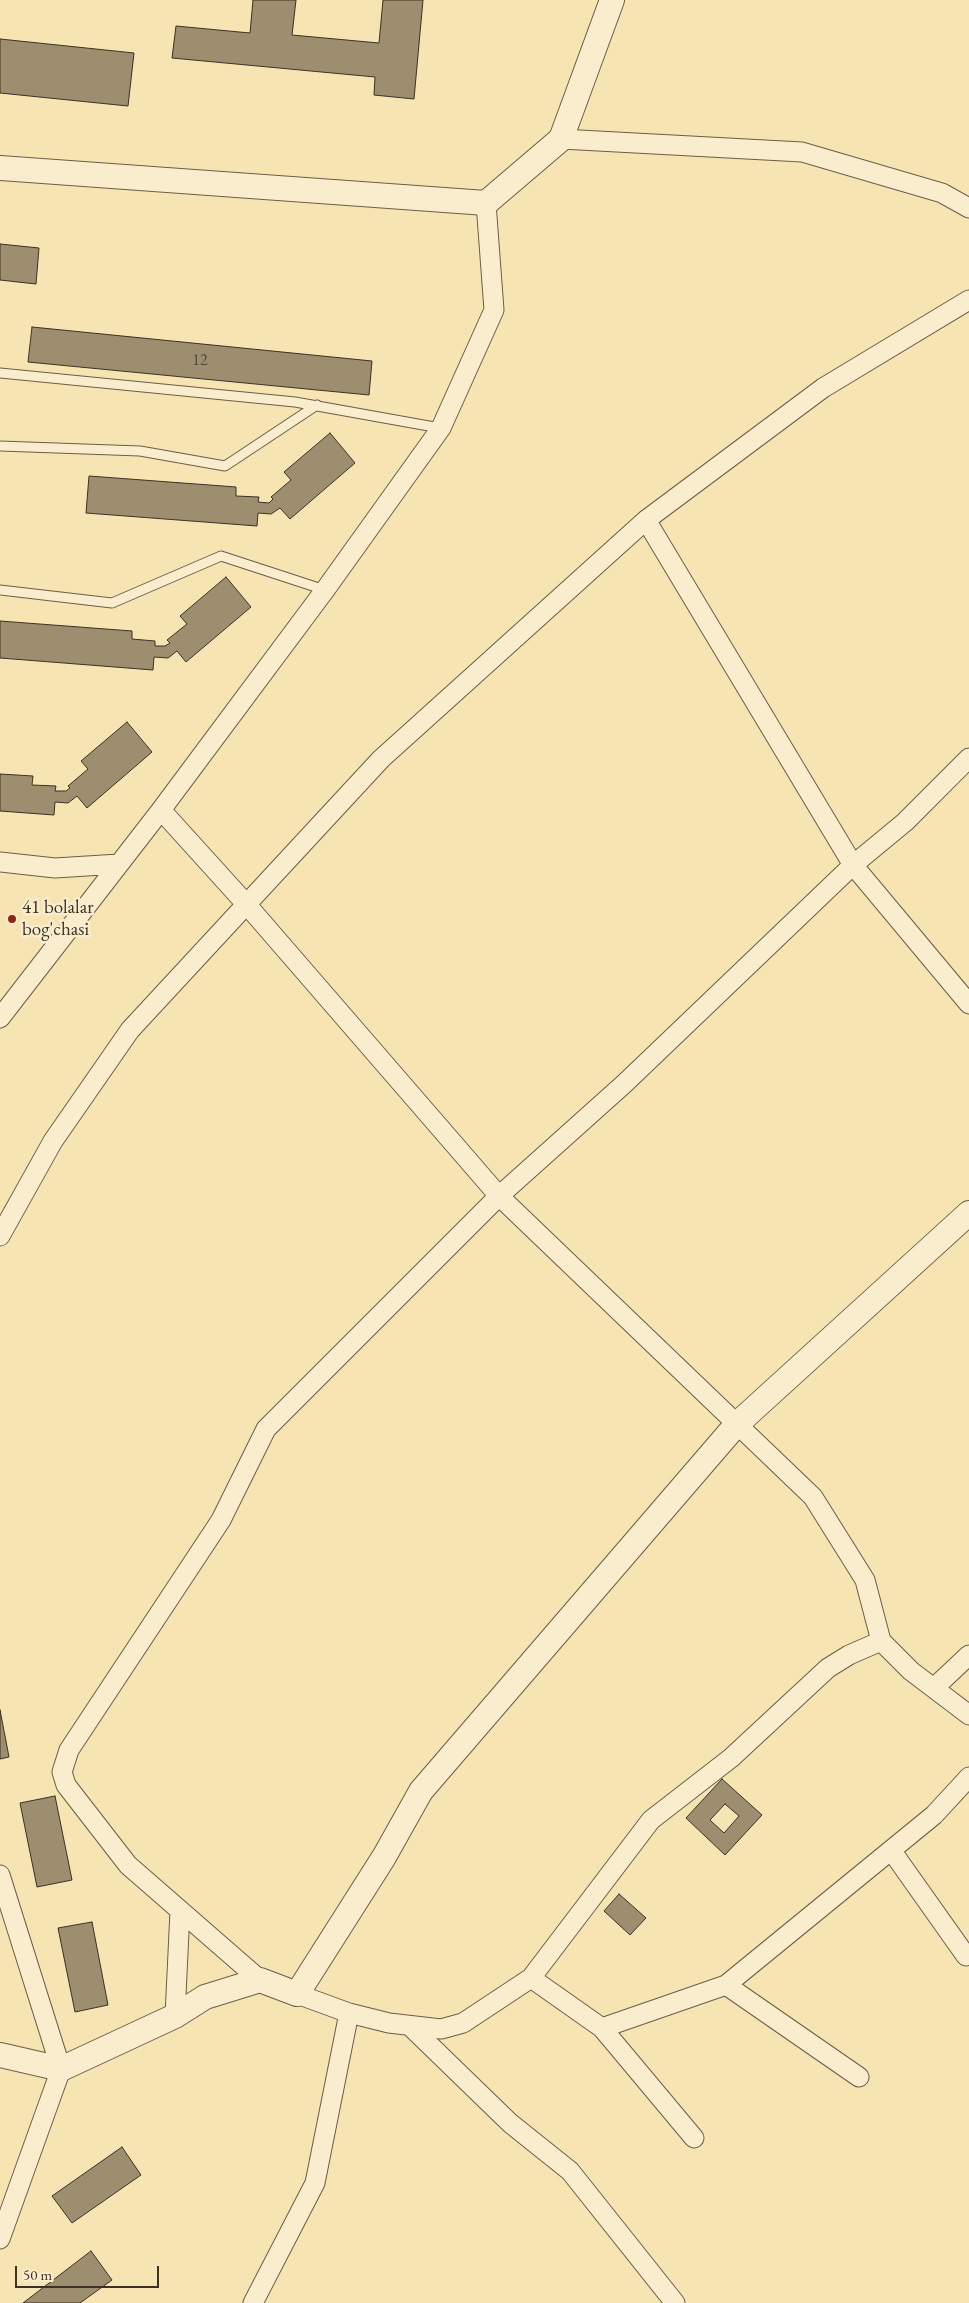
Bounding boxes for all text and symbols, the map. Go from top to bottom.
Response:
house number: 12 [192,351,208,371]
place label: 41 bolalar bog'chasi [22,897,94,941]
marker: 41 bolalar bog'chasi [6,913,18,925]
scale bar [18,2256,161,2288]
text: 50 m [23,2265,52,2284]

